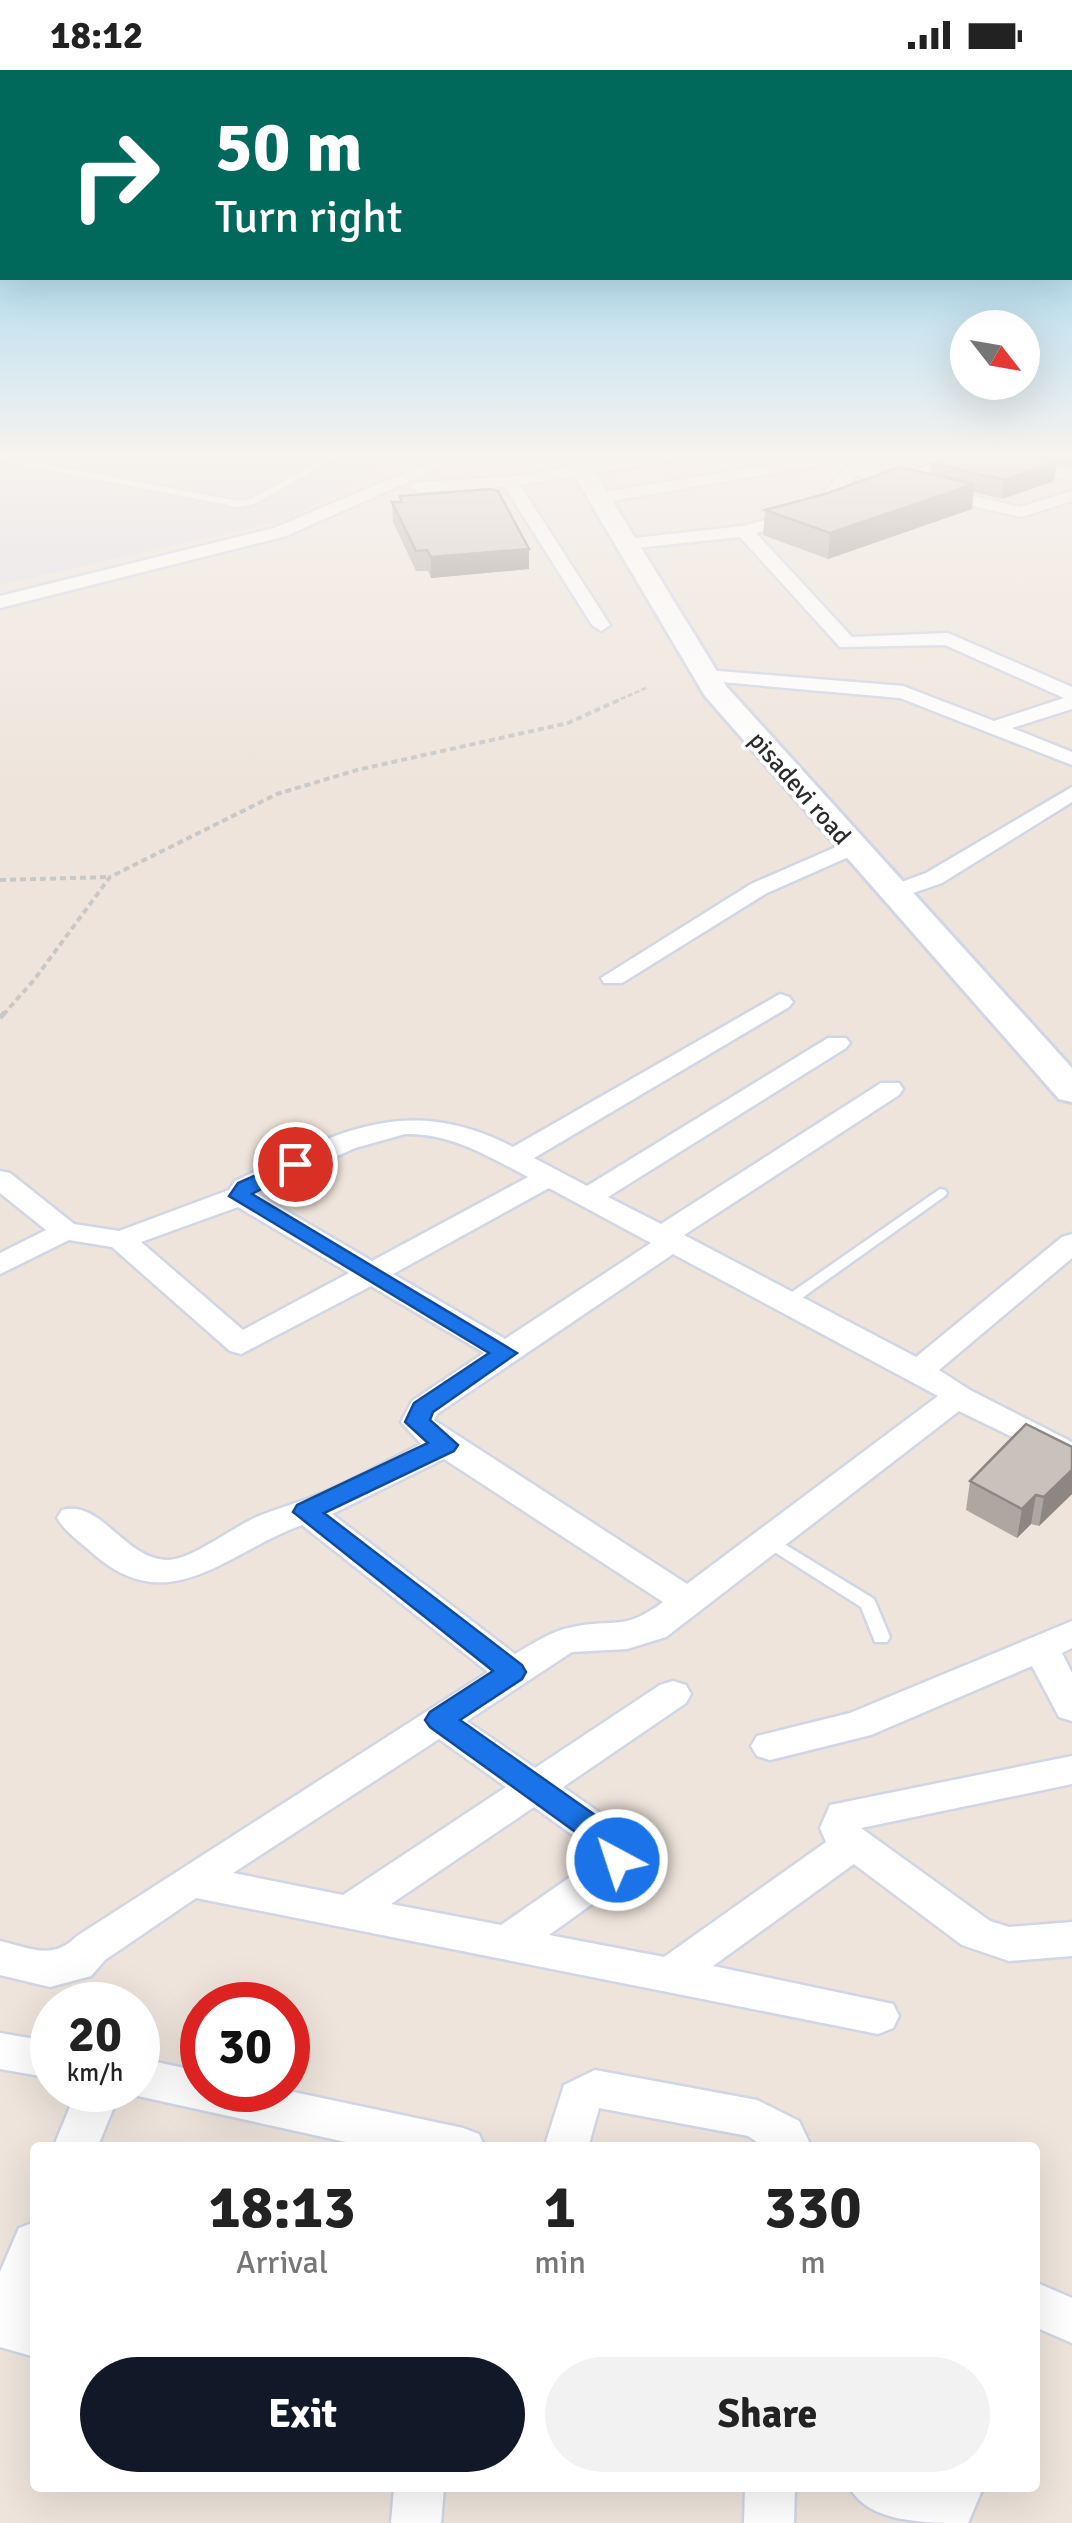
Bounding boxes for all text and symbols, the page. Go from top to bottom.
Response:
text: 18:12 [50,12,143,59]
text: 50 m [215,104,363,190]
icon: right [50,110,180,240]
text: Turn right [215,190,403,245]
north arrow [950,310,1040,400]
map controls [950,310,1040,400]
street label: pisadevi road [742,725,858,851]
pin [253,1122,338,1207]
icon: arrive [268,1137,323,1192]
position arrow [565,1808,669,1912]
speed limit sign: 30 [180,1982,310,2112]
text: 20 [68,2004,122,2066]
text: km/h [67,2057,123,2088]
text: 18:13 [208,2171,356,2245]
text: 1 [544,2171,576,2245]
text: 330 [764,2171,862,2245]
text: Arrival [236,2243,328,2282]
text: min [534,2243,586,2282]
text: m [800,2243,826,2282]
button: Exit [80,2357,525,2472]
button: Share [545,2357,990,2472]

